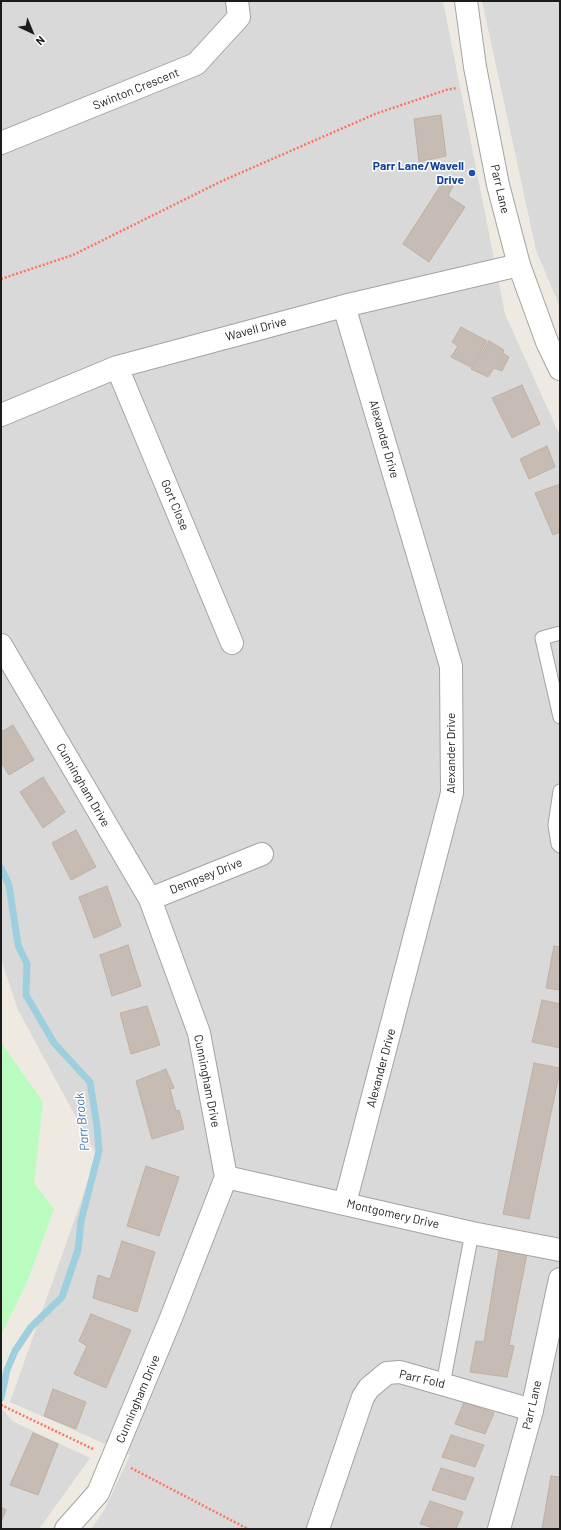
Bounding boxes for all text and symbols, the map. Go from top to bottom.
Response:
north arrow [12,12,52,52]
text: N [34,34,48,48]
street label: Swinton Crescent [91,65,181,113]
place label: Parr Lane/Wavell Drive [373,159,464,187]
street label: Parr Lane [487,163,513,215]
marker: Parr Lane/Wavell Drive [467,168,477,178]
street label: Wavell Drive [224,314,288,344]
street label: Alexander Drive [366,398,402,480]
street label: Gort Close [158,477,192,533]
street label: Alexander Drive [444,713,458,793]
street label: Cunningham Drive [53,741,113,829]
street label: Dempsey Drive [168,855,244,897]
street label: Alexander Drive [364,1027,398,1109]
street label: Cunningham Drive [191,1033,223,1129]
water label: Parr Brook [71,1092,93,1152]
street label: Montgomery Drive [345,1196,441,1232]
street label: Cunningham Drive [113,1353,163,1445]
street label: Parr Fold [398,1367,446,1391]
street label: Parr Lane [519,1379,545,1431]

